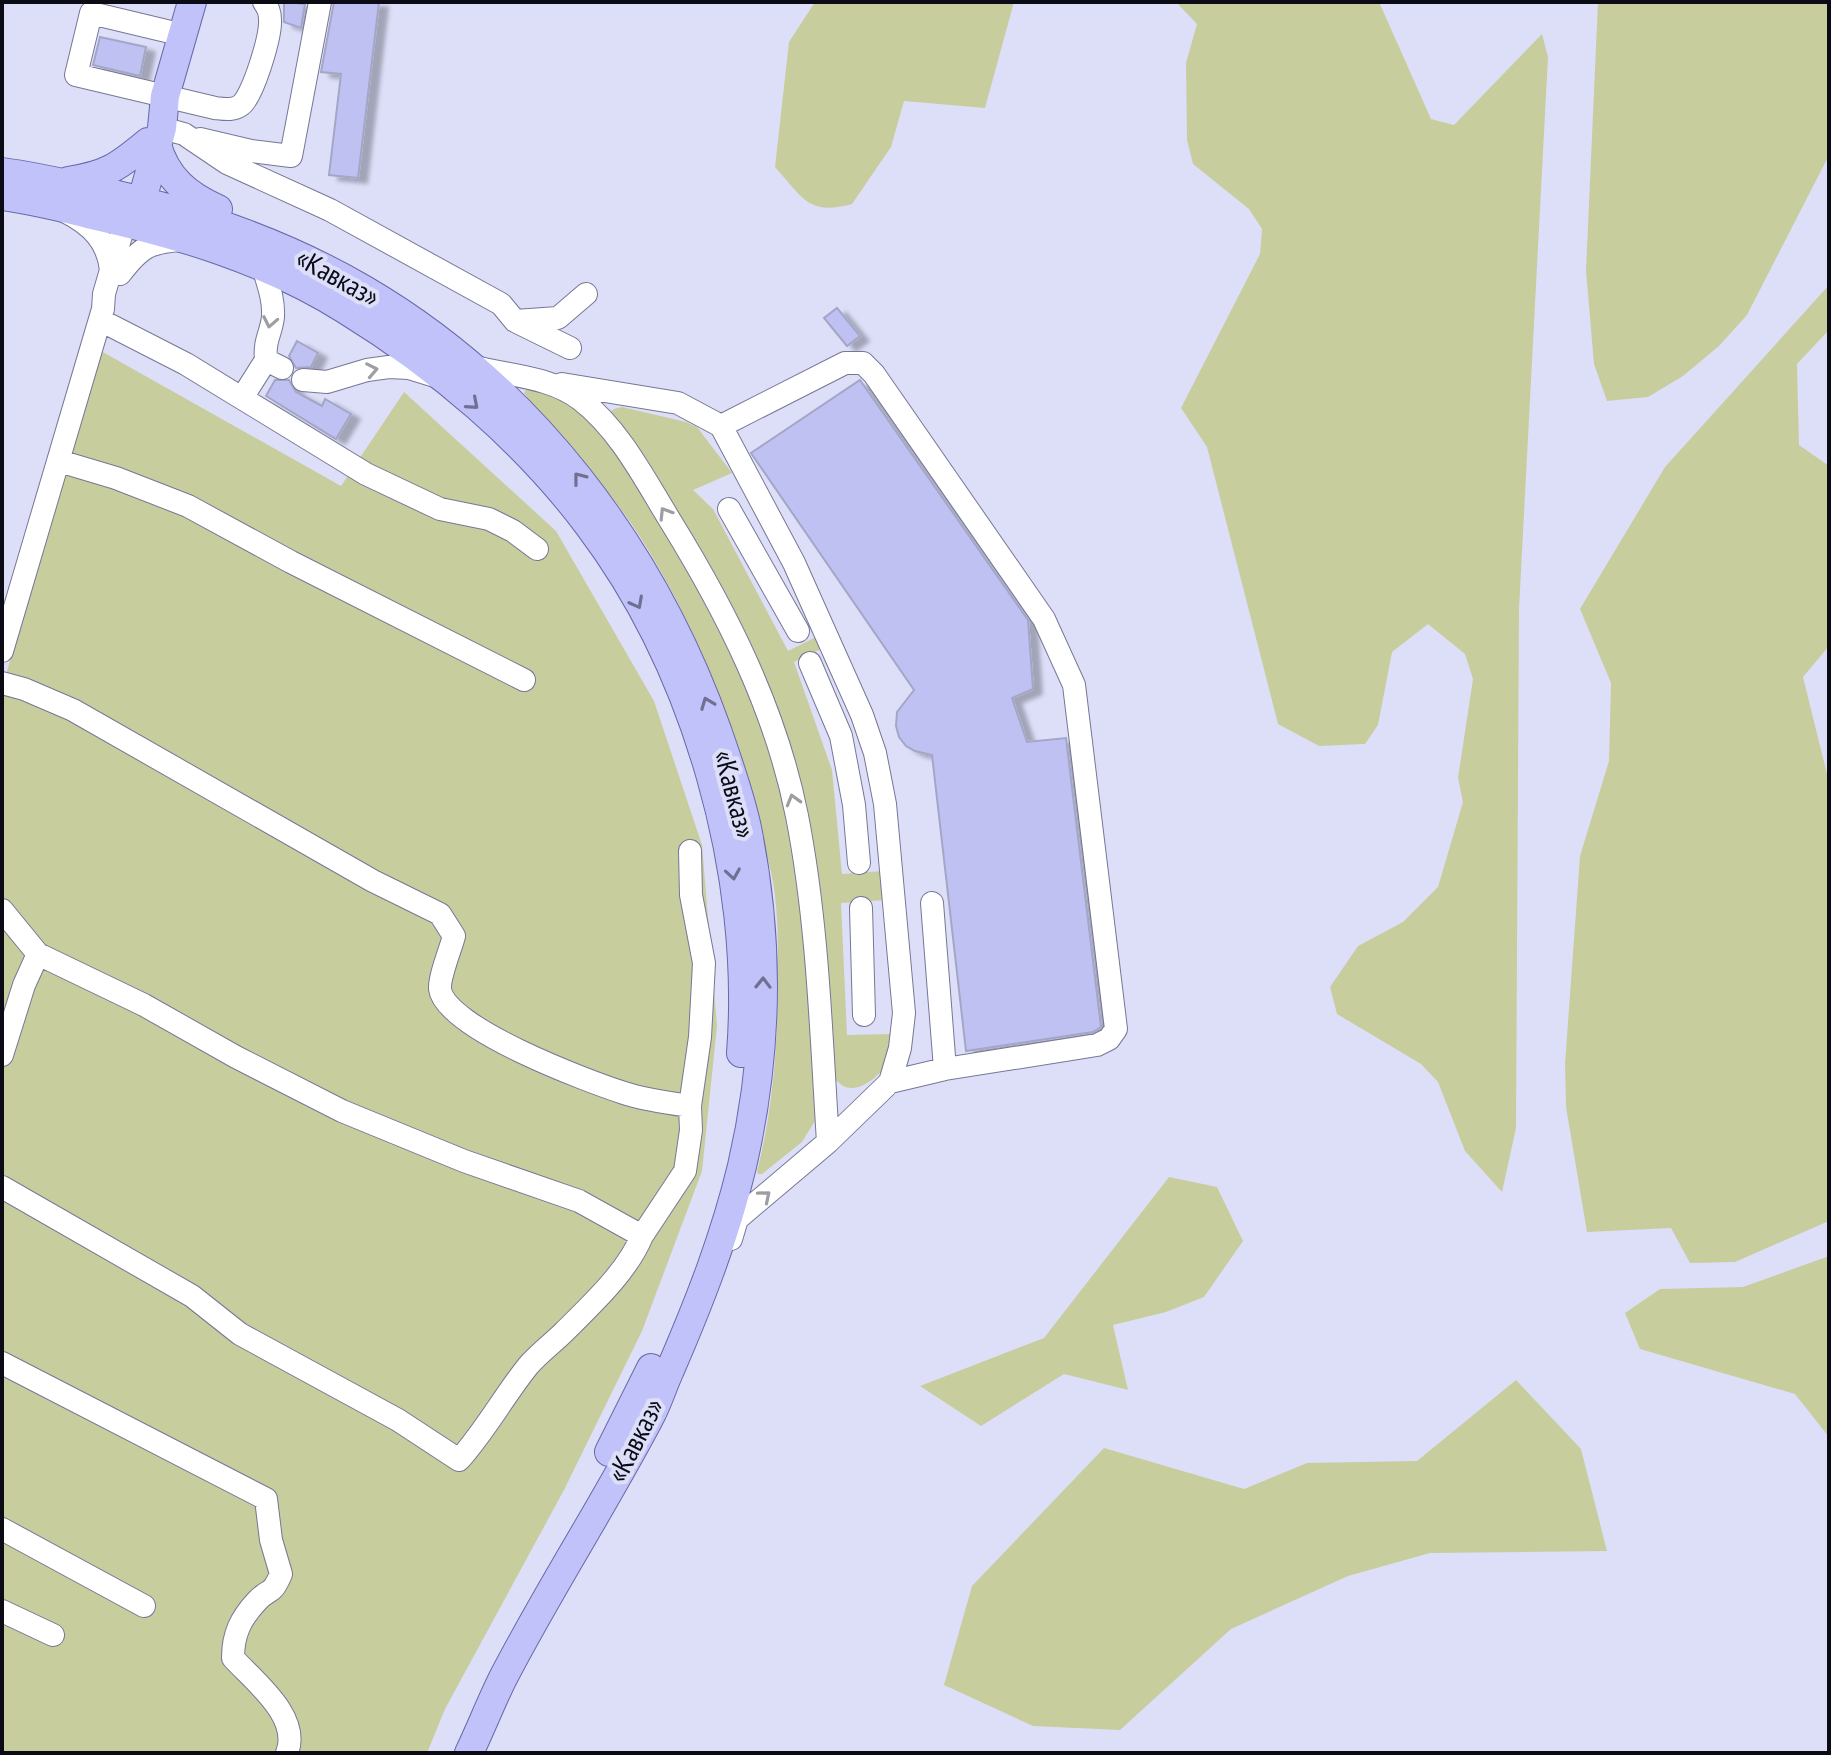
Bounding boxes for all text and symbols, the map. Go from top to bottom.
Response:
street label: «Кавказ» [290,239,386,315]
one-way arrow [262,314,279,328]
one-way arrow [365,362,379,379]
one-way arrow [463,395,478,409]
one-way arrow [574,472,588,487]
one-way arrow [660,507,675,522]
one-way arrow [628,595,643,610]
one-way arrow [700,697,717,711]
street label: «Кавказ» [706,746,765,842]
one-way arrow [785,794,802,807]
one-way arrow [724,867,741,880]
one-way arrow [754,976,772,989]
one-way arrow [756,1191,770,1206]
street label: «Кавказ» [598,1391,671,1488]

